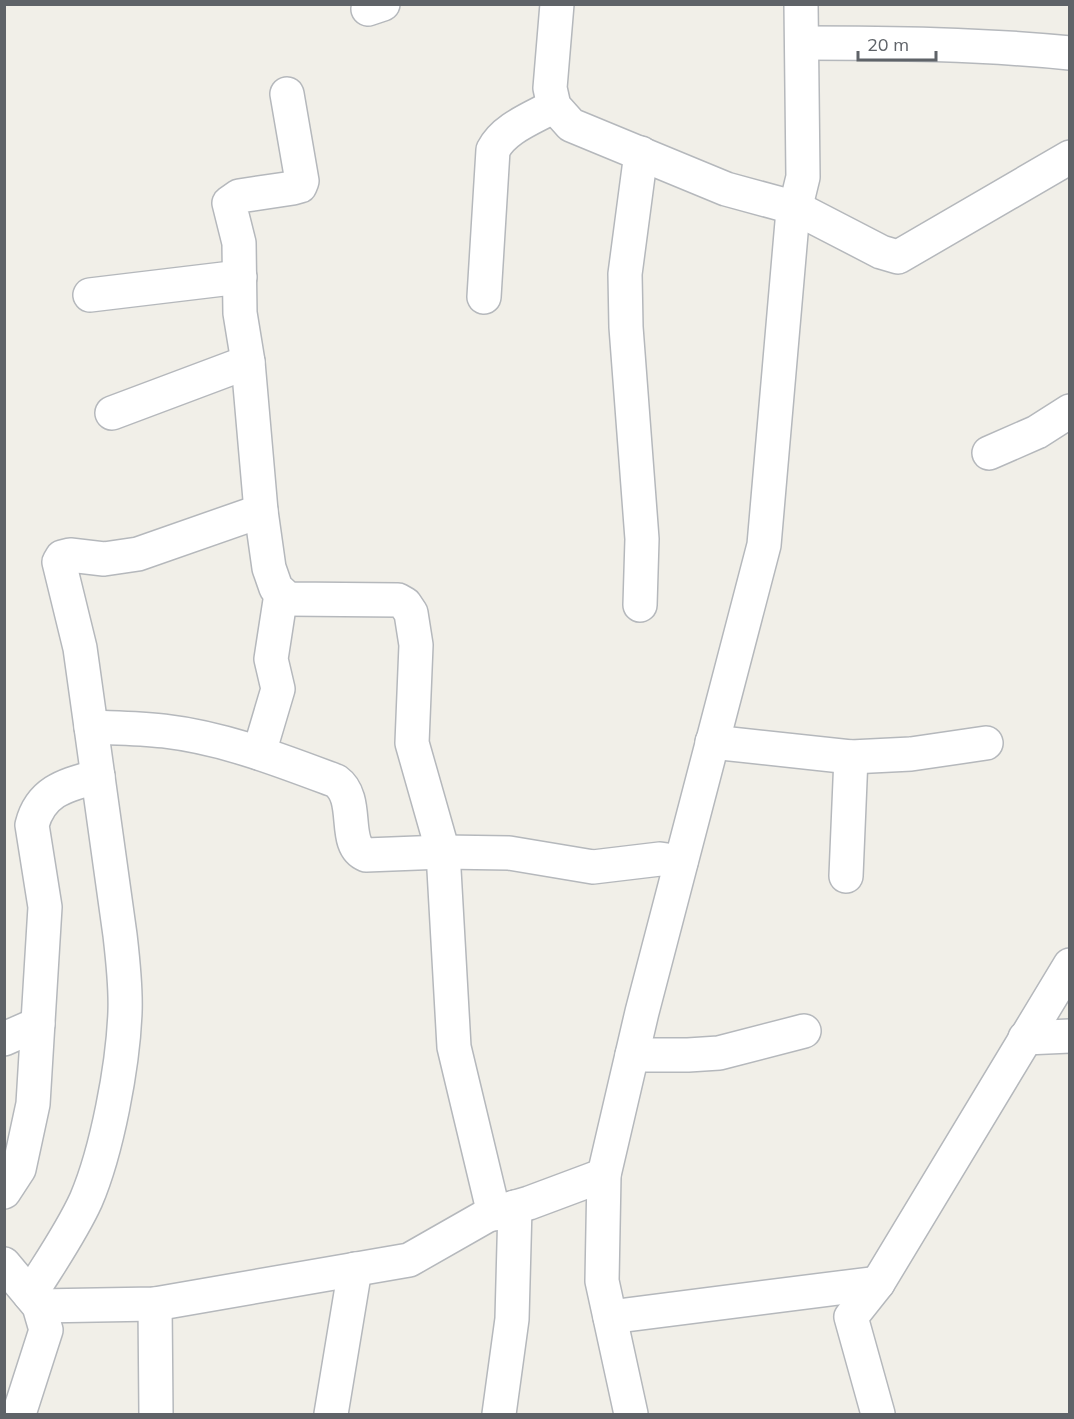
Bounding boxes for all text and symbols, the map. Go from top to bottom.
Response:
scale bar [858,24,936,62]
text: 20 m [867,33,909,56]

